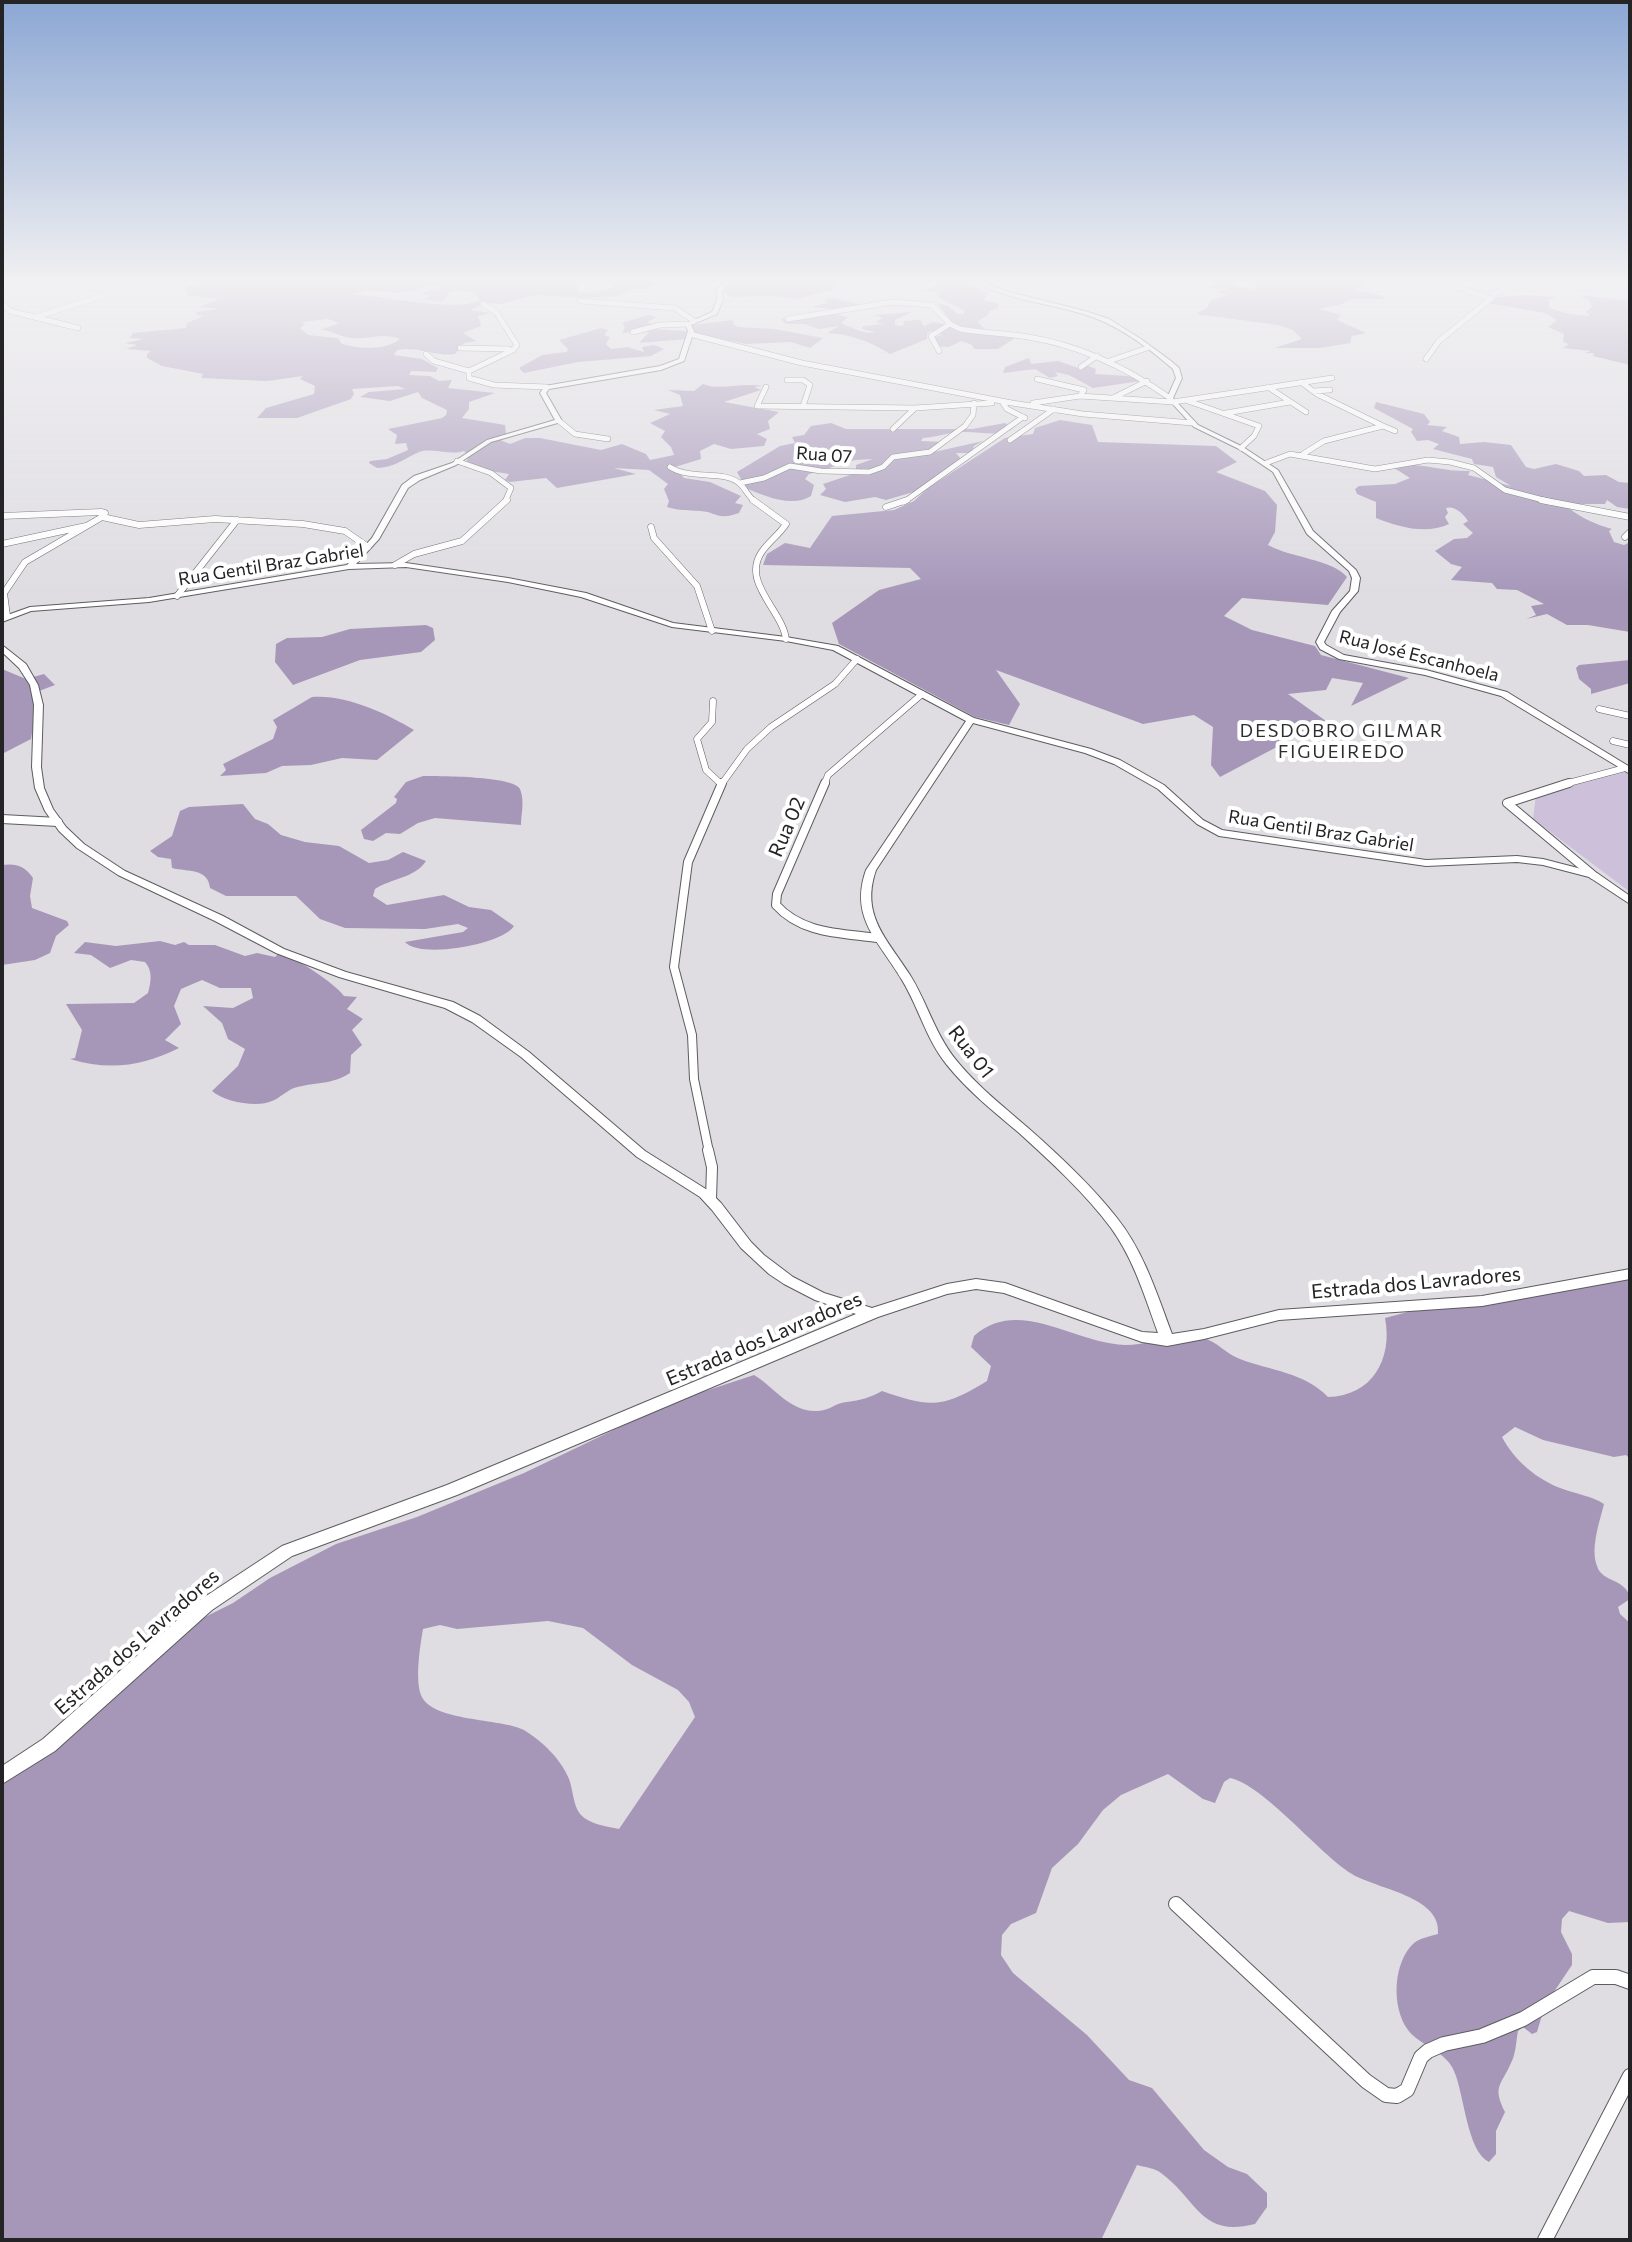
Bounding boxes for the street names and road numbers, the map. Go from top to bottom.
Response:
street label: Rua 07 [795,442,853,468]
street label: Rua Gentil Braz Gabriel [177,540,365,590]
street label: Rua José Escanhoela [1337,626,1501,686]
street label: Rua 02 [764,793,810,861]
street label: Rua Gentil Braz Gabriel [1227,806,1415,856]
street label: Rua 01 [943,1021,999,1083]
street label: Estrada dos Lavradores [1310,1262,1522,1304]
street label: Estrada dos Lavradores [662,1287,866,1391]
street label: Estrada dos Lavradores [50,1564,224,1720]

